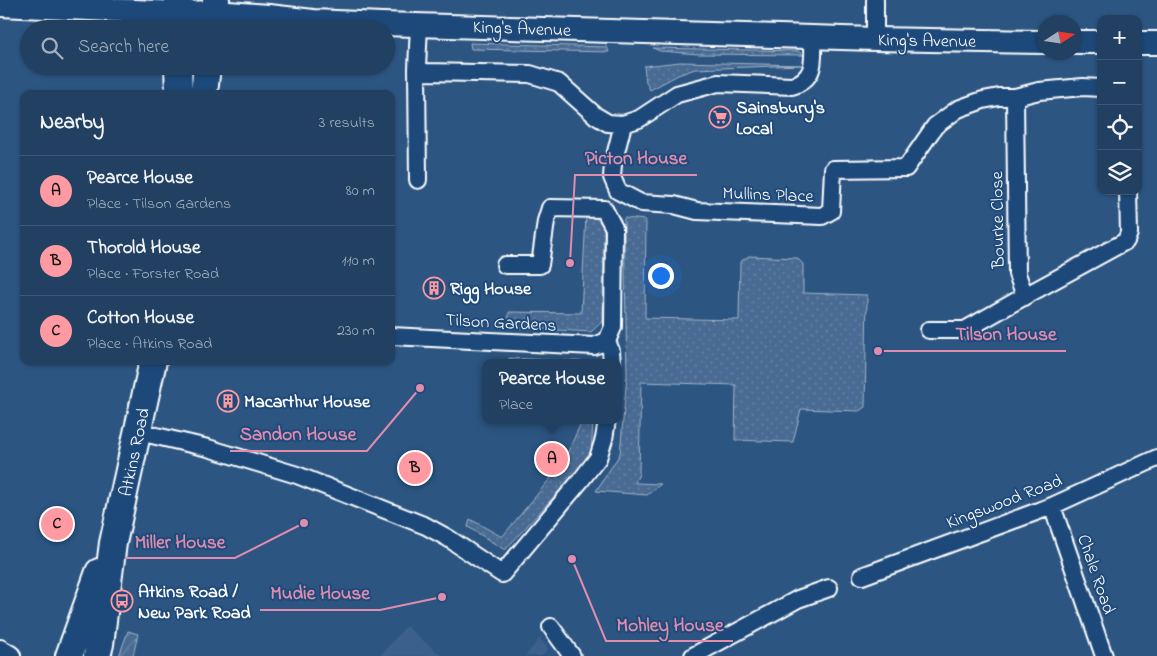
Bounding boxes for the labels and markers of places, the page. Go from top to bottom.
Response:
place label: Sainsbury's Local [736,96,825,143]
supermarket icon: Sainsbury's Local [708,105,732,129]
callout: Picton House [575,141,697,175]
building icon: Rigg House [422,276,446,300]
place label: Rigg House [450,277,532,304]
callout: Tilson House [945,317,1066,351]
building icon: Macarthur House [216,389,240,413]
place label: Macarthur House [244,390,371,416]
callout: Sandon House [230,417,367,451]
pin: A [536,440,568,478]
pin: B [399,449,431,487]
pin: C [41,505,73,543]
callout: Miller House [125,524,235,558]
callout: Mudie House [260,576,380,610]
place label: Atkins Road / New Park Road [138,580,252,627]
bus stop icon: Atkins Road / New Park Road [110,589,134,613]
callout: Mohley House [606,607,733,641]

